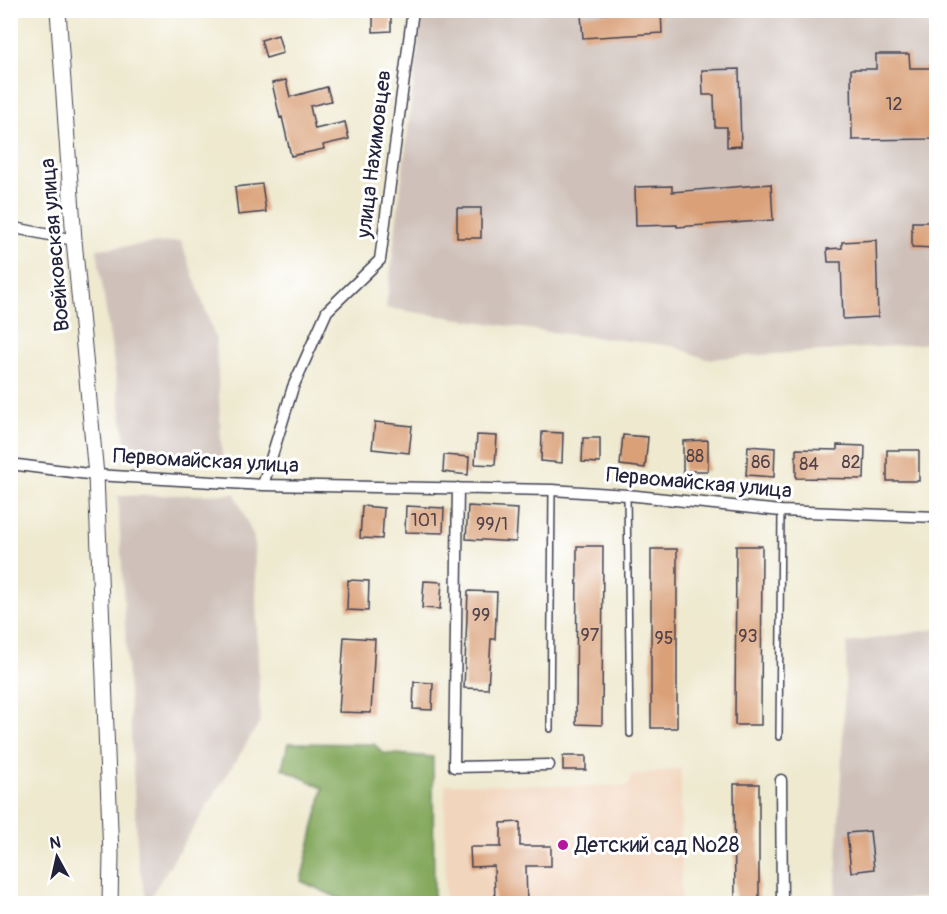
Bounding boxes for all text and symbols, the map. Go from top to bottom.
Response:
street label: улица Нахимовцев [350,68,398,241]
house number: 12 [885,93,903,116]
street label: Воейковская улица [34,157,76,333]
street label: Первомайская улица [112,443,300,479]
house number: 88 [686,445,704,468]
house number: 86 [751,451,771,474]
house number: 82 [841,451,861,474]
house number: 84 [799,453,819,476]
street label: Первомайская улица [605,461,793,505]
house number: 101 [411,509,437,532]
house number: 99/1 [476,513,508,536]
house number: 99 [472,604,490,627]
house number: 97 [581,624,600,647]
house number: 93 [738,625,758,648]
house number: 95 [654,627,674,650]
north arrow [27,827,87,887]
text: N [48,832,62,854]
place label: Детский сад №28 [574,832,739,859]
marker: Детский сад №28 [556,838,570,852]

